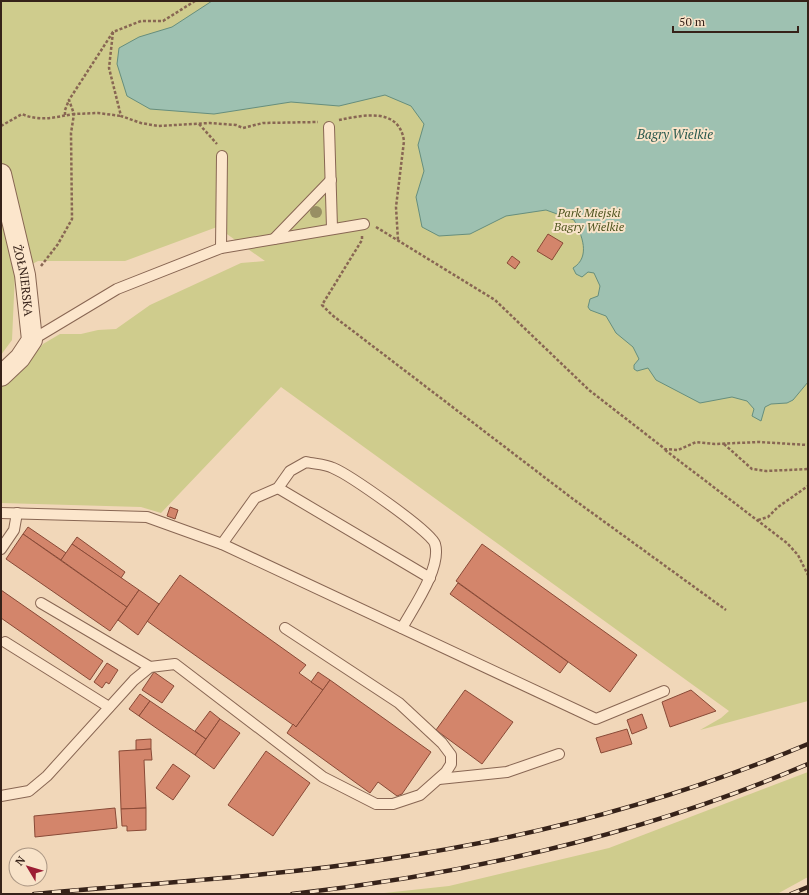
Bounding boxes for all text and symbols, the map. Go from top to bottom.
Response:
scale bar [673,8,798,34]
text: 50 m [679,14,706,29]
water label: Bagry Wielkie [636,125,713,143]
park label: Park Miejski Bagry Wielkie [553,205,625,234]
street label: ŻOŁNIERSKA [11,243,37,318]
north arrow [8,847,48,887]
text: N [12,853,29,868]

